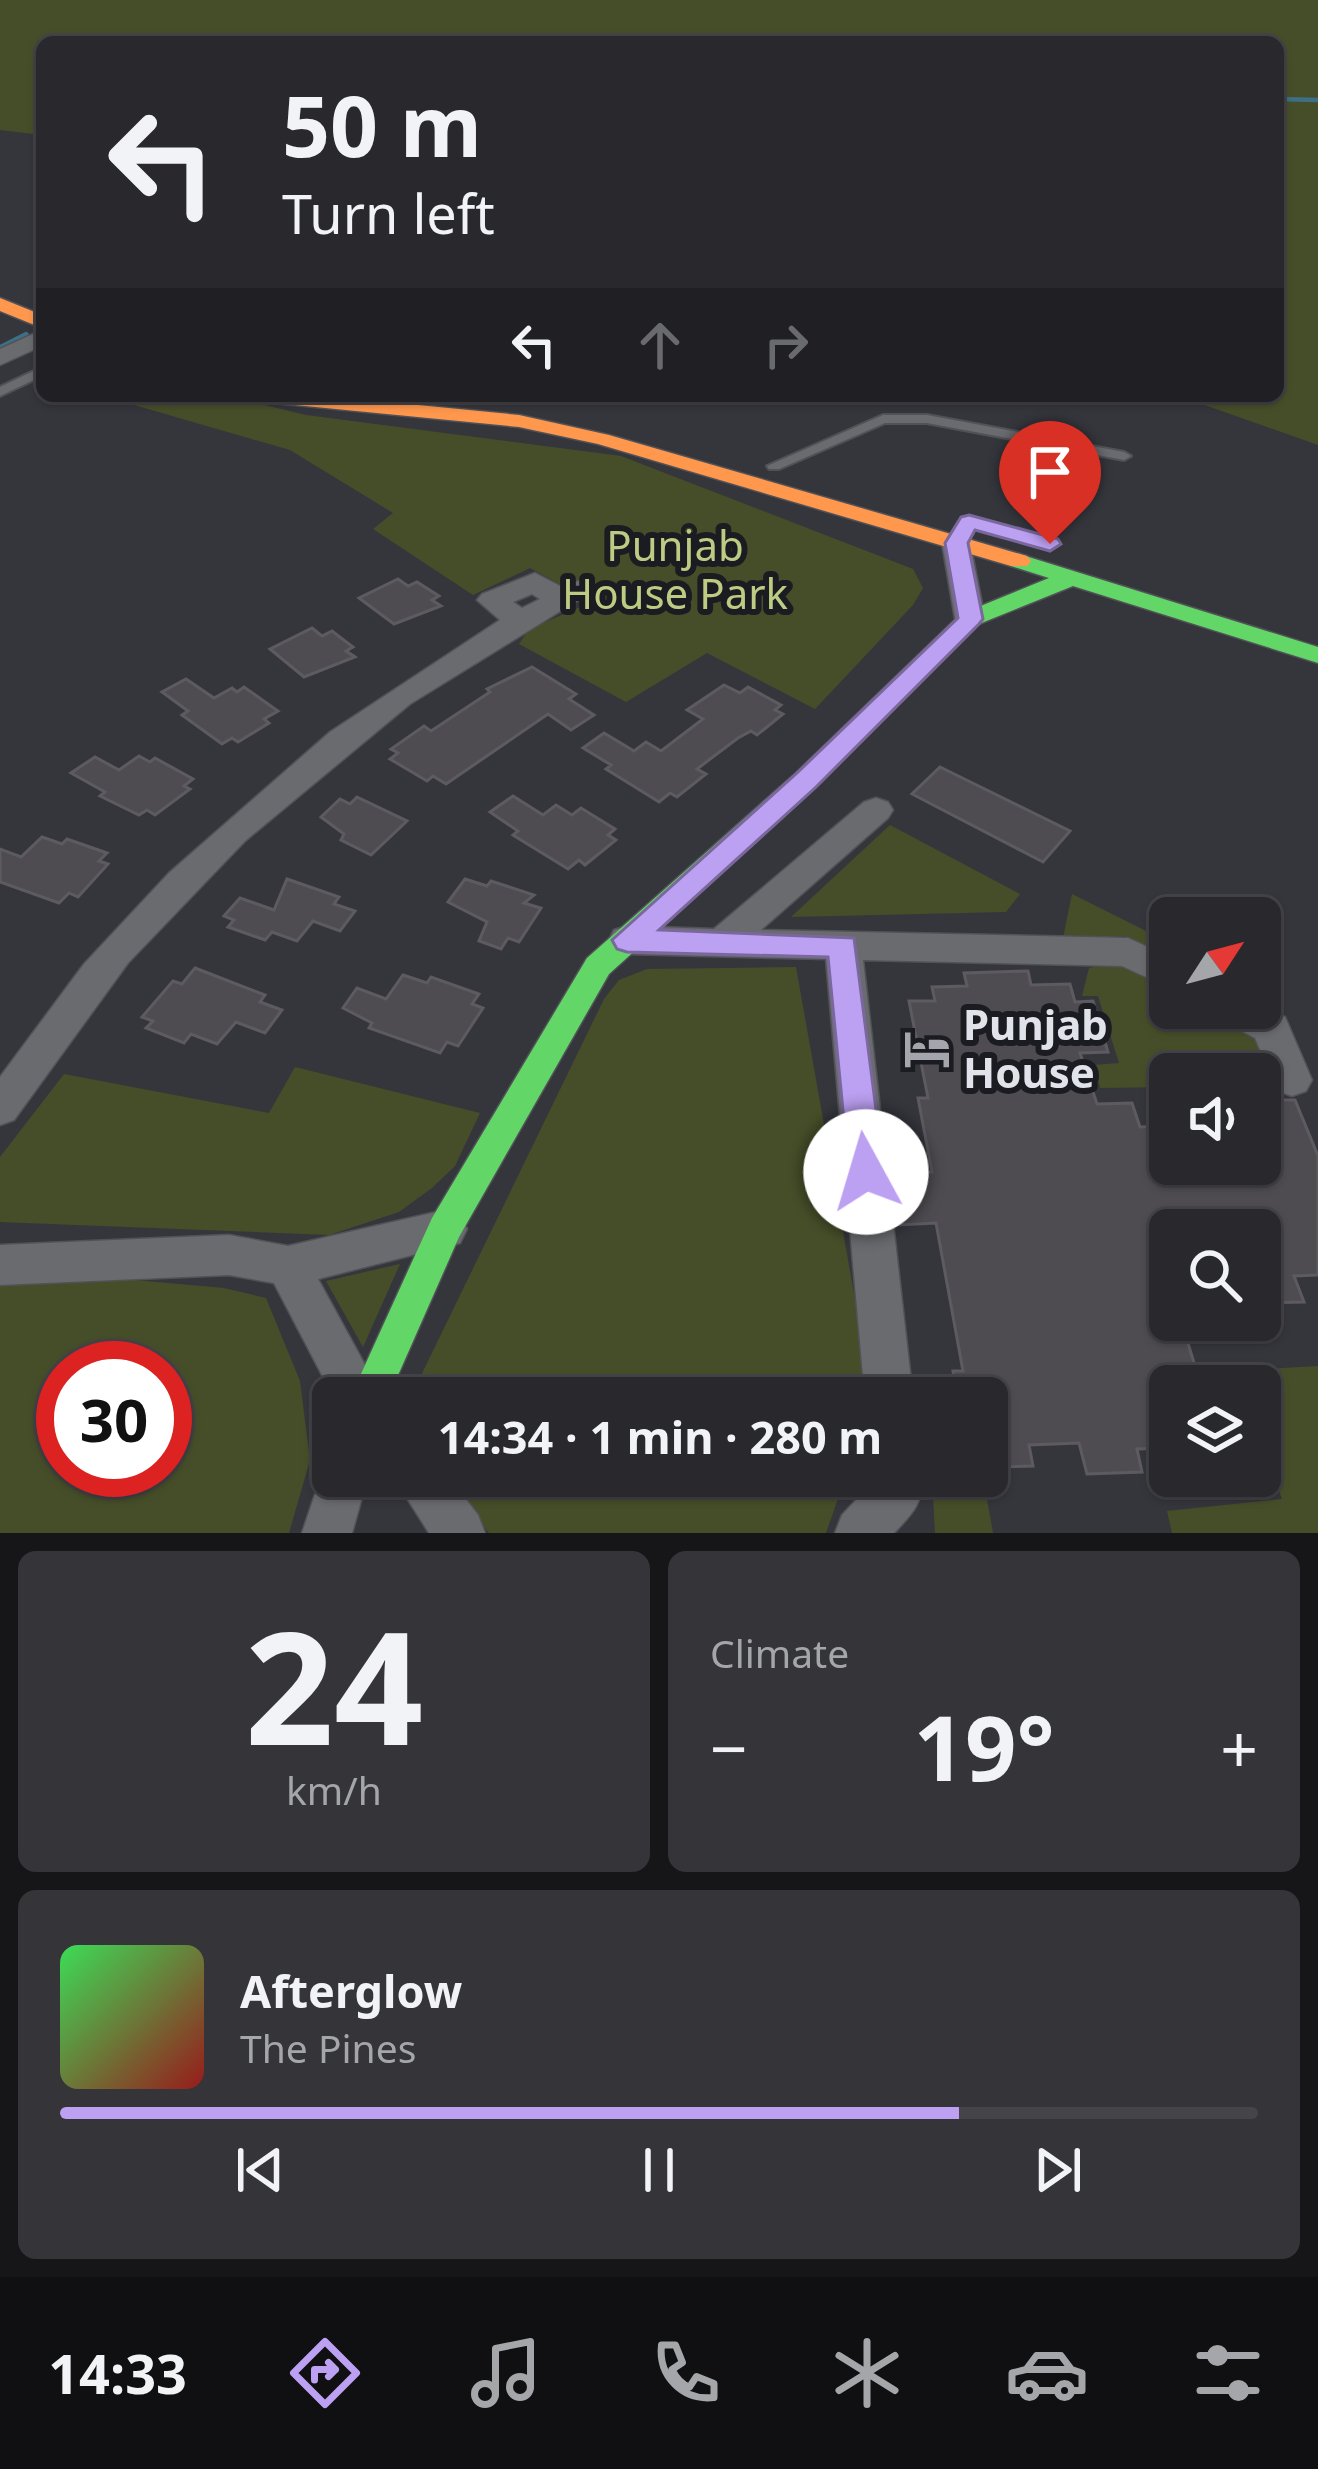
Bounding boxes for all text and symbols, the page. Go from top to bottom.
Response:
text: 50 m [282,67,482,182]
icon: left [84,84,240,240]
text: Turn left [282,176,495,250]
icon: left [501,312,567,378]
icon: ahead [627,312,693,378]
icon: right [753,312,819,378]
pin [999,421,1101,544]
icon: arrive [1017,439,1083,505]
park label: Punjab House Park [562,516,789,621]
north arrow [1149,897,1281,1029]
map controls [1149,897,1281,1497]
place label: Punjab House [963,995,1108,1100]
hotel icon: Punjab House [902,1024,952,1074]
button: sound [1149,1053,1281,1185]
position arrow [803,1109,929,1235]
button: search [1149,1209,1281,1341]
speed limit sign: 30 [36,1341,192,1497]
button: layers [1149,1365,1281,1497]
text: 14:34 · 1 min · 280 m [438,1406,882,1467]
text: 24 [245,1578,423,1791]
text: Climate [710,1626,849,1679]
text: 19° [913,1685,1055,1807]
text: − [710,1702,748,1792]
text: + [1220,1702,1258,1792]
text: km/h [286,1763,382,1816]
text: Afterglow [240,1960,462,2021]
text: The Pines [240,2021,416,2074]
icon: previous [227,2137,293,2203]
icon: pause [626,2137,692,2203]
icon: next [1025,2137,1091,2203]
icon: directions [283,2331,367,2415]
icon: music [464,2331,548,2415]
icon: phone [644,2331,728,2415]
icon: climate [825,2331,909,2415]
icon: car [1005,2331,1089,2415]
icon: filters [1186,2331,1270,2415]
text: 14:33 [48,2336,187,2410]

